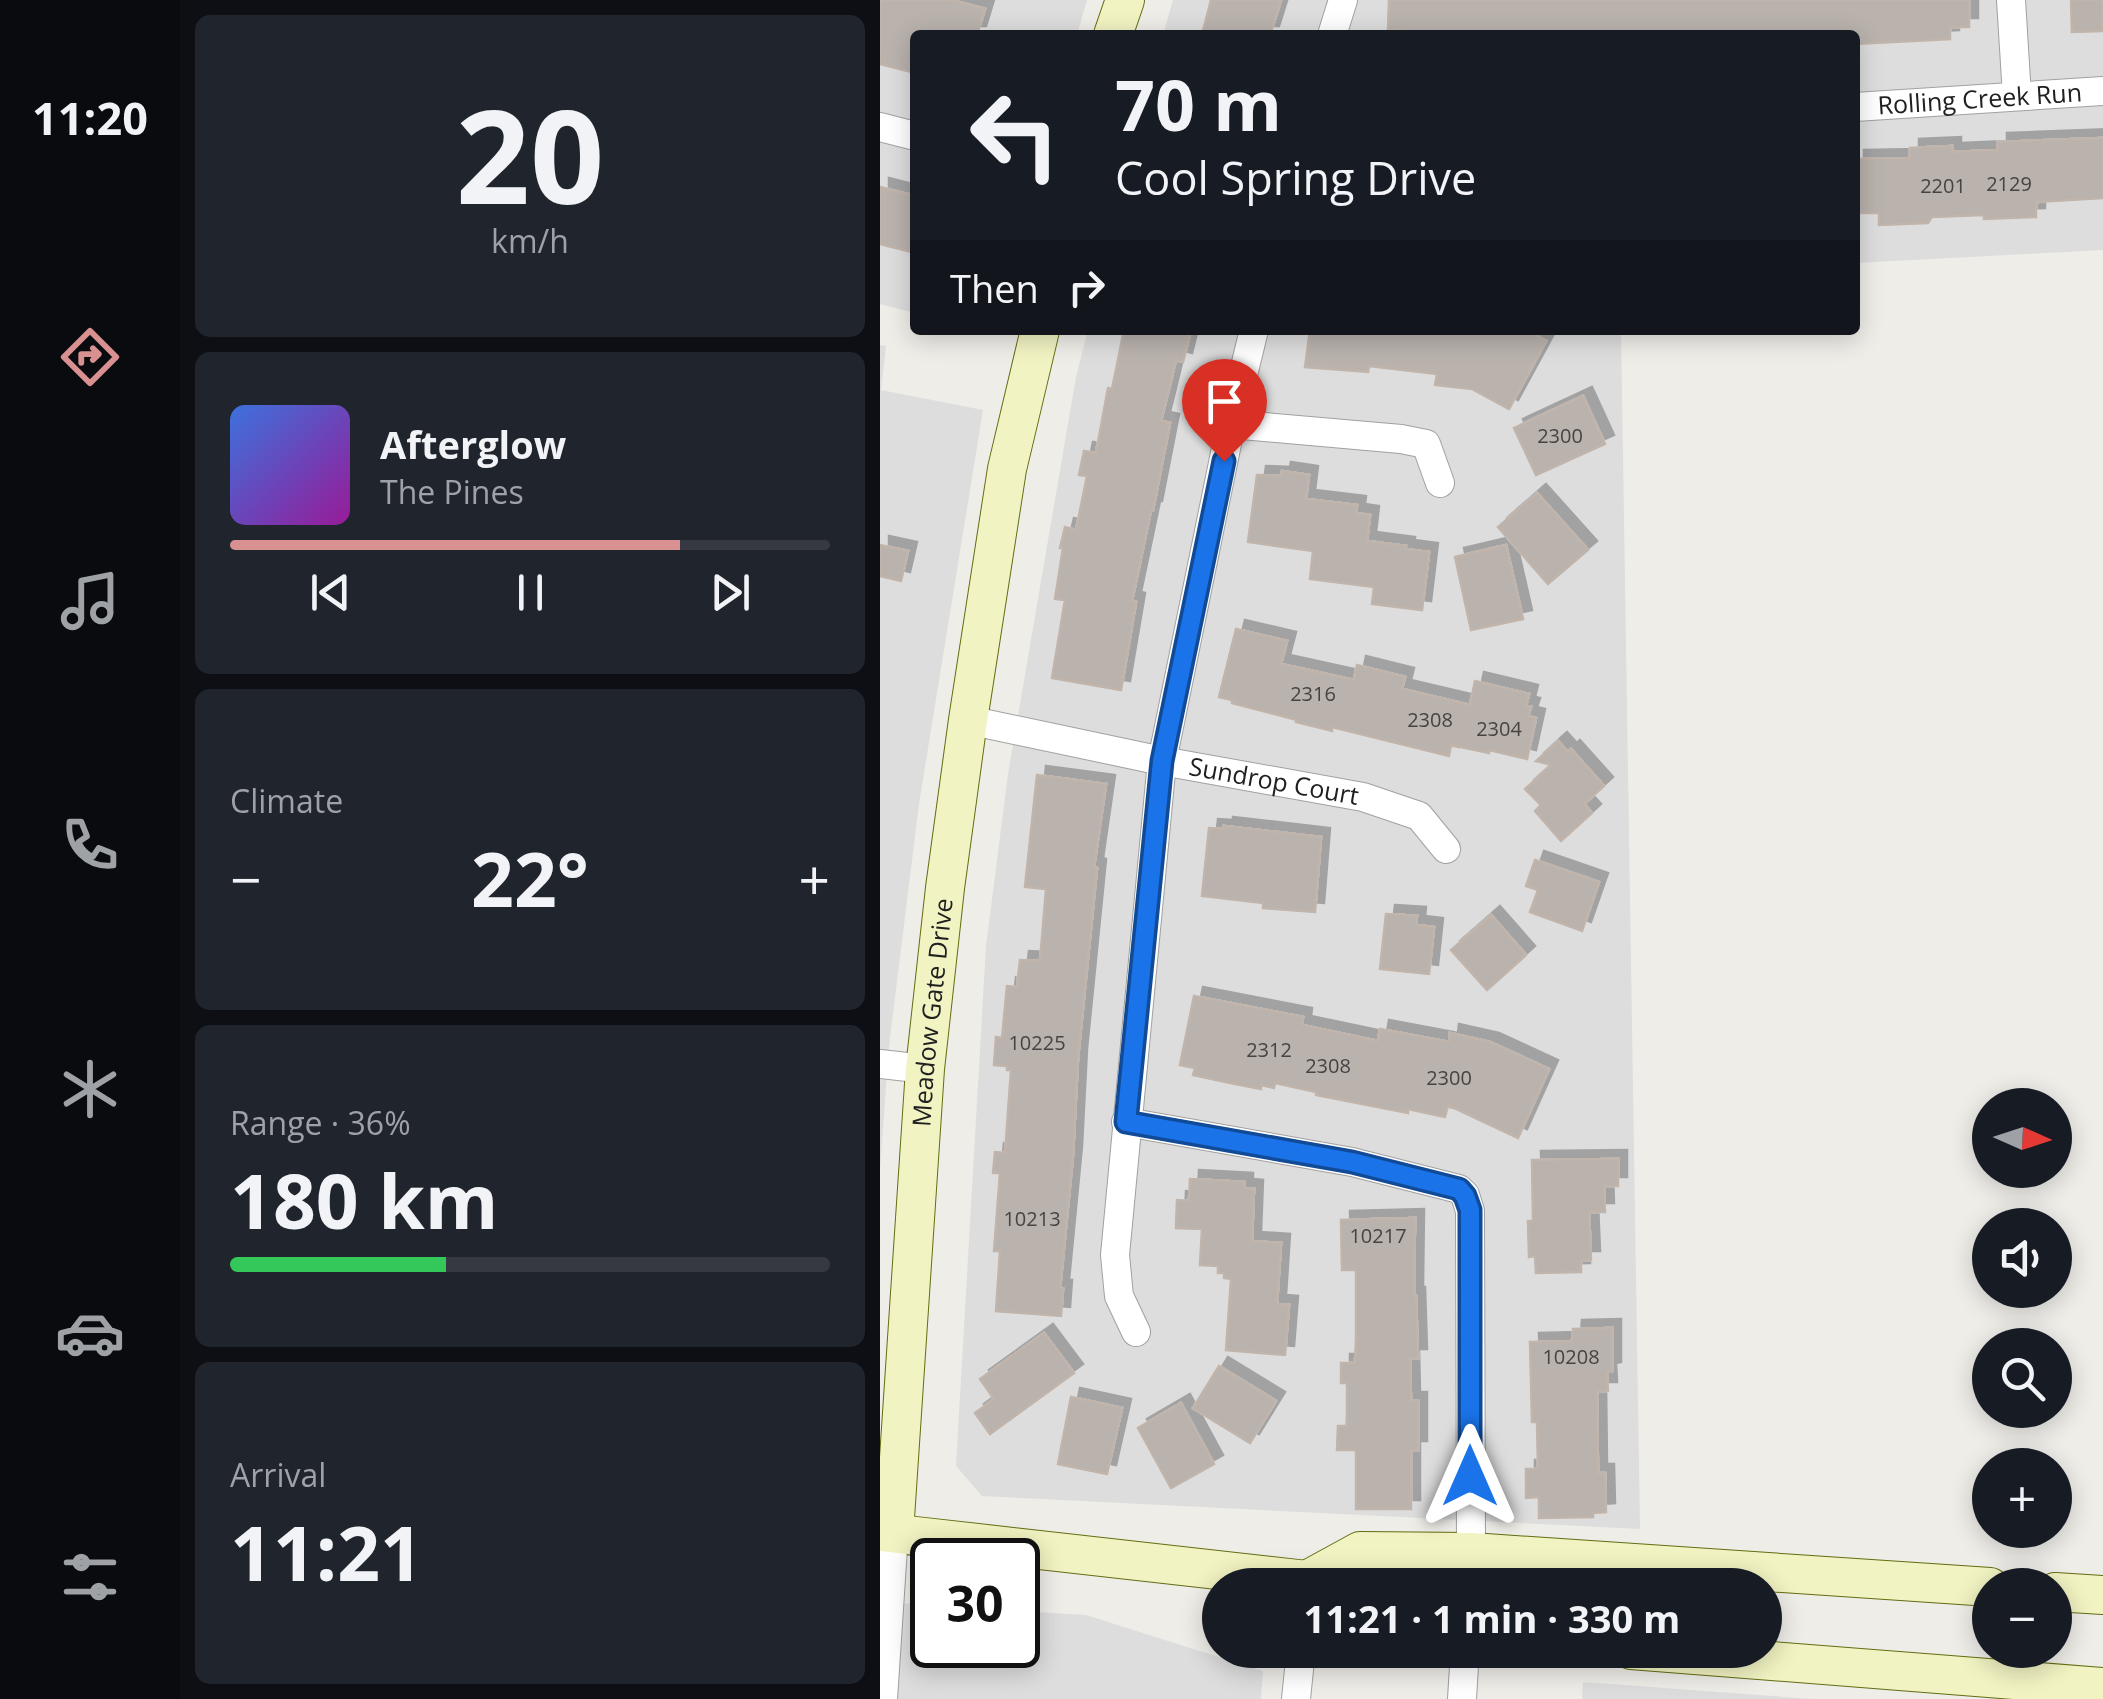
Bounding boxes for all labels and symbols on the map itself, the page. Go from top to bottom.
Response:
street label: Rolling Creek Run [1876,74,2083,122]
house number: 2129 [1986,170,2032,197]
house number: 2201 [1920,172,1966,199]
pin [1182,359,1267,462]
house number: 2300 [1537,422,1583,449]
house number: 2316 [1290,680,1336,707]
house number: 2308 [1407,706,1453,733]
house number: 2304 [1476,715,1522,742]
street label: Sundrop Court [1186,748,1362,812]
street label: Meadow Gate Drive [903,896,960,1128]
house number: 10225 [1008,1029,1066,1056]
house number: 2312 [1246,1036,1292,1063]
house number: 2308 [1305,1052,1351,1079]
house number: 2300 [1426,1064,1472,1091]
north arrow [1972,1088,2072,1188]
house number: 10213 [1003,1205,1061,1232]
house number: 10217 [1349,1222,1407,1249]
house number: 10208 [1542,1343,1600,1370]
position arrow [1418,1424,1522,1528]
speed limit sign: 30 [910,1538,1040,1668]

